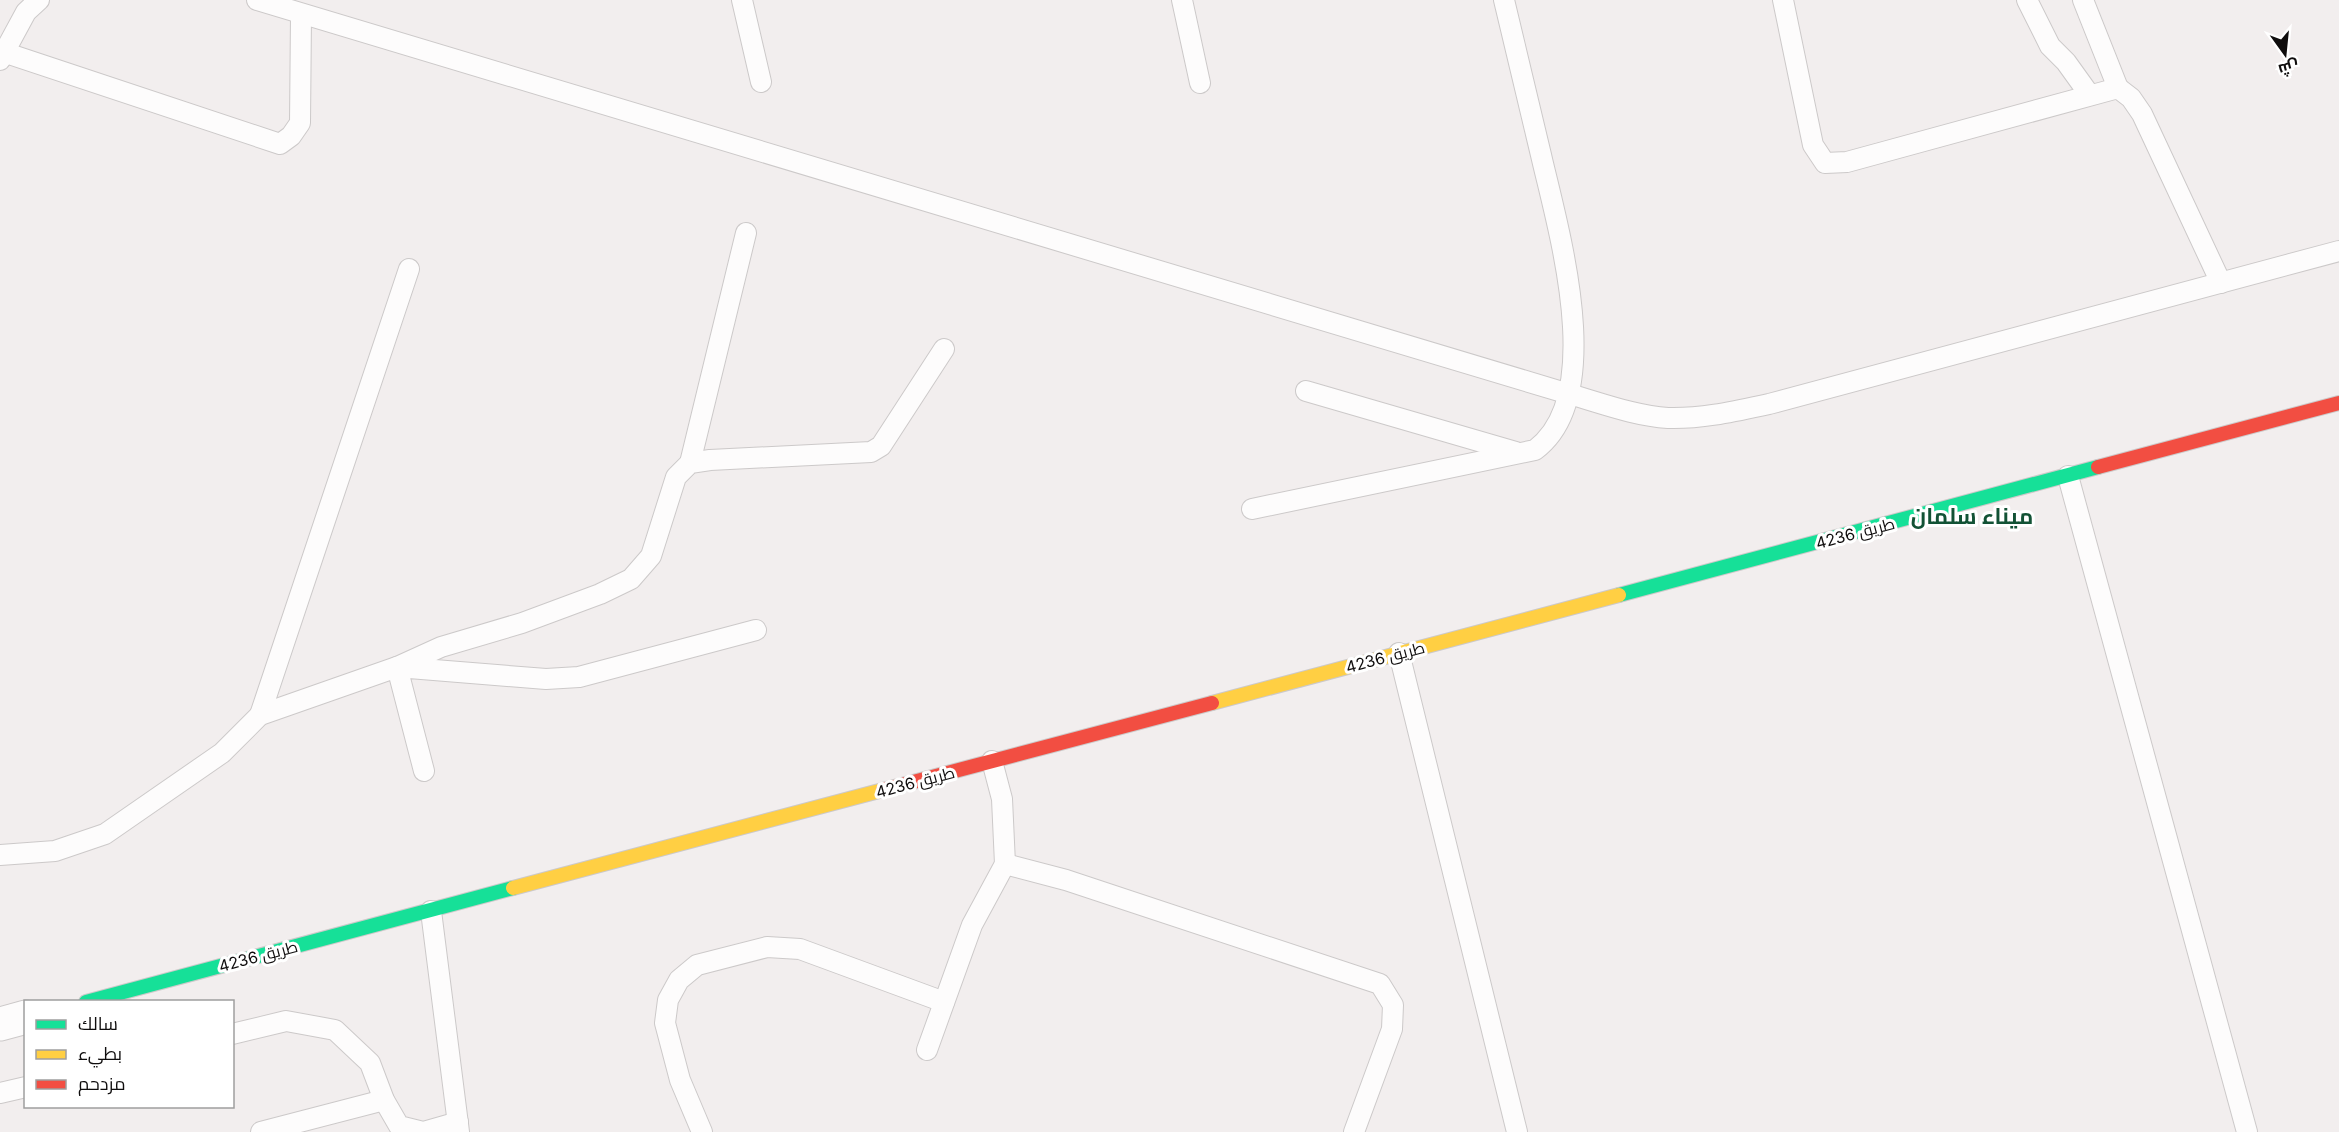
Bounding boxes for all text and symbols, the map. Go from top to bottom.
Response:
north arrow [2255,24,2315,84]
text: ش [2276,56,2301,81]
district label: ميناء سلمان [1911,503,2033,529]
street label: طريق 4236 [1813,513,1897,554]
street label: طريق 4236 [1343,637,1427,678]
street label: طريق 4236 [873,762,957,803]
street label: طريق 4236 [216,936,300,977]
legend [24,1000,234,1108]
text: سالك [78,1013,118,1034]
text: بطيء [78,1043,122,1068]
text: مزدحم [78,1073,126,1096]

